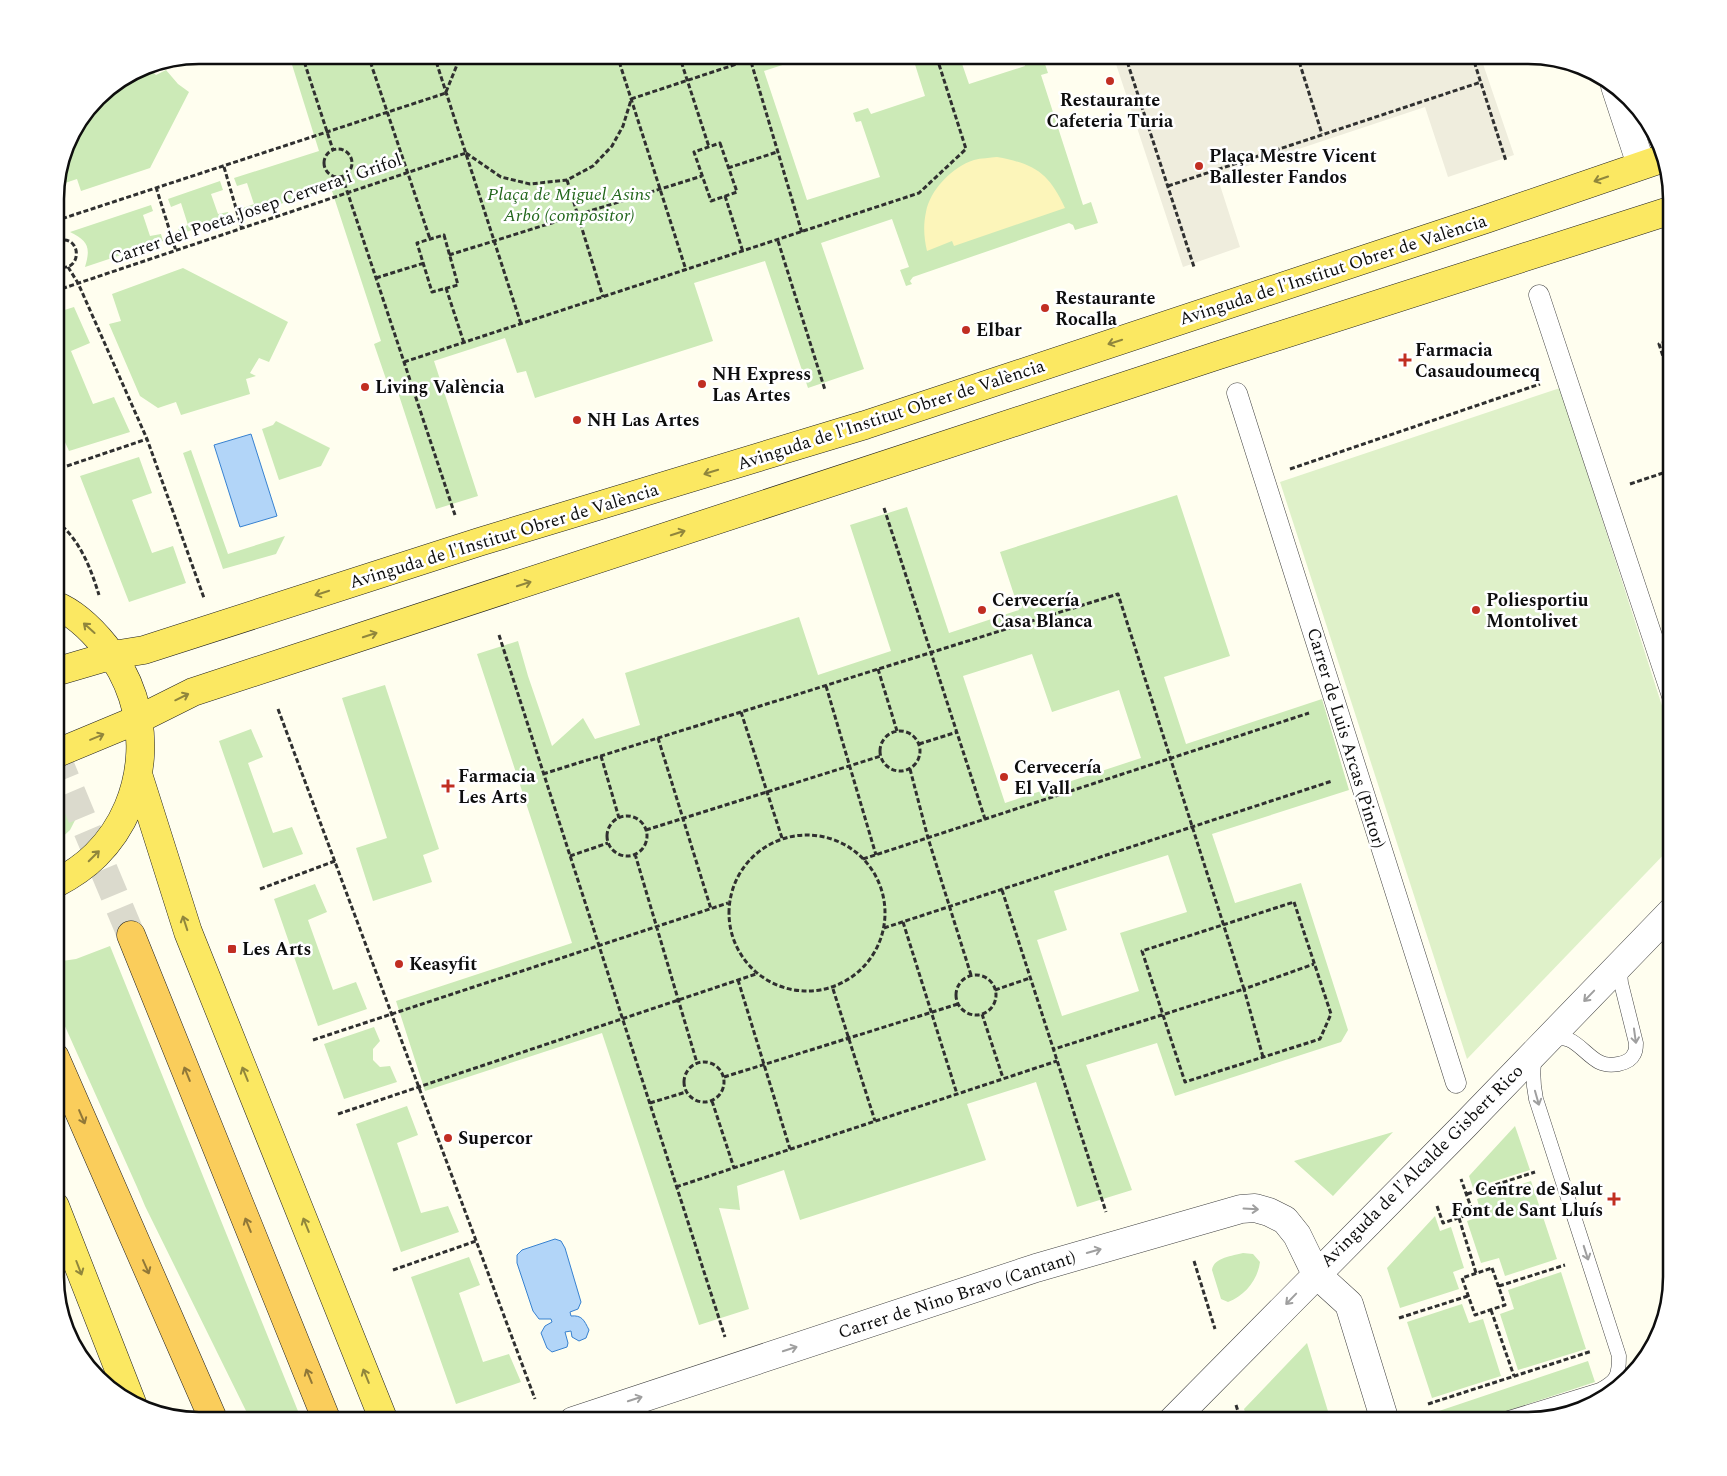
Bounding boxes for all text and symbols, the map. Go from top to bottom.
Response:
marker: Restaurante Cafeteria Turia [1104,75,1116,87]
place label: Restaurante Cafeteria Turia [1047,87,1174,135]
place label: Plaça Mestre Vicent Ballester Fandos [1209,143,1377,191]
street label: Carrer del Poeta Josep Cervera i Grifol [107,146,405,272]
marker: Plaça Mestre Vicent Ballester Fandos [1193,160,1205,172]
one-way arrow [1594,175,1609,184]
park label: Plaça de Miguel Asins Arbó (compositor) [487,181,651,229]
street label: Avinguda de l'Institut Obrer de València [1176,207,1491,333]
place label: Restaurante Rocalla [1055,285,1155,333]
marker: Restaurante Rocalla [1039,302,1051,314]
place label: Elbar [976,317,1022,344]
marker: Elbar [960,324,972,336]
place label: Farmacia Casaudoumecq [1415,337,1541,385]
one-way arrow [1108,338,1123,347]
street label: Avinguda de l'Institut Obrer de València [734,352,1049,478]
marker: Farmacia Casaudoumecq [1399,354,1411,366]
place label: NH Express Las Artes [712,361,811,409]
place label: Living València [375,374,505,401]
marker: NH Express Las Artes [696,378,708,390]
marker: Living València [359,381,371,393]
place label: NH Las Artes [587,407,700,434]
marker: NH Las Artes [571,414,583,426]
one-way arrow [703,467,719,477]
street label: Avinguda de l'Institut Obrer de València [346,476,662,596]
one-way arrow [670,528,686,537]
one-way arrow [516,579,531,588]
place label: Cervecería Casa Blanca [992,587,1093,635]
place label: Poliesportiu Montolivet [1486,587,1589,635]
one-way arrow [314,589,330,598]
marker: Cervecería Casa Blanca [976,604,988,616]
marker: Poliesportiu Montolivet [1470,604,1482,616]
one-way arrow [82,622,95,634]
street label: Carrer de Luis Arcas (Pintor) [1300,624,1392,852]
one-way arrow [361,629,377,639]
one-way arrow [175,692,190,702]
one-way arrow [89,731,104,741]
place label: Cervecería El Vall [1014,754,1102,802]
place label: Farmacia Les Arts [458,763,536,811]
marker: Cervecería El Vall [998,771,1010,783]
marker: Farmacia Les Arts [442,780,454,792]
one-way arrow [88,849,100,862]
one-way arrow [179,916,189,932]
place label: Les Arts [242,936,311,963]
marker: Les Arts [226,943,238,955]
place label: Keasyfit [409,951,477,978]
marker: Keasyfit [393,958,405,970]
one-way arrow [1583,989,1595,1002]
one-way arrow [1630,1028,1640,1044]
street label: Avinguda de l'Alcalde Gisbert Rico [1314,1058,1530,1274]
one-way arrow [182,1067,191,1082]
one-way arrow [240,1067,249,1082]
one-way arrow [1532,1090,1542,1106]
one-way arrow [78,1110,87,1125]
place label: Supercor [458,1125,533,1152]
marker: Supercor [442,1132,454,1144]
place label: Centre de Salut Font de Sant Lluís [1451,1176,1603,1224]
marker: Centre de Salut Font de Sant Lluís [1607,1192,1621,1206]
one-way arrow [1242,1204,1258,1214]
one-way arrow [243,1218,252,1233]
one-way arrow [300,1218,310,1233]
street label: Carrer de Nino Bravo (Cantant) [835,1244,1079,1346]
one-way arrow [1086,1245,1102,1255]
one-way arrow [1582,1245,1591,1261]
one-way arrow [142,1259,152,1274]
one-way arrow [75,1260,84,1275]
one-way arrow [1285,1293,1298,1305]
one-way arrow [781,1343,797,1353]
one-way arrow [304,1369,313,1384]
one-way arrow [361,1369,370,1384]
one-way arrow [627,1394,643,1404]

